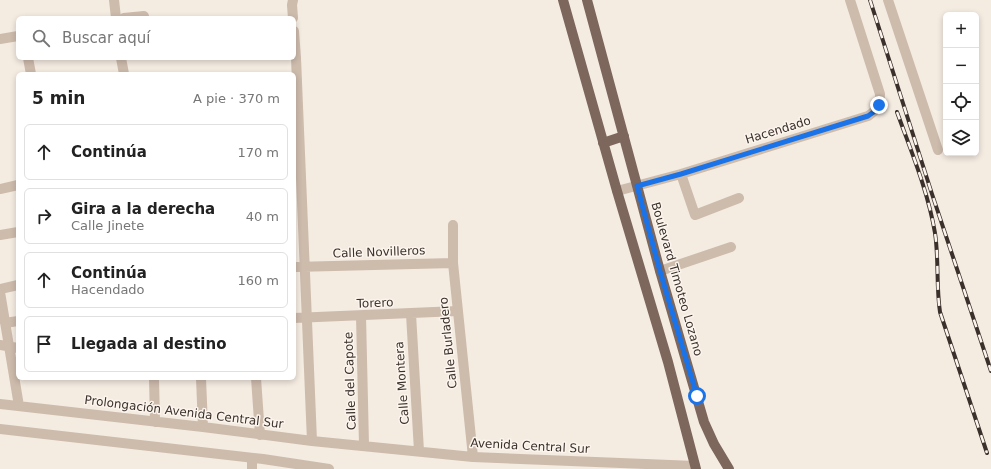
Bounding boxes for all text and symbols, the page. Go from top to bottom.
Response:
map controls [943,12,979,156]
button: + [943,12,979,48]
search box [16,16,296,60]
icon: search [30,27,52,49]
text: Buscar aquí [62,29,150,47]
button: − [943,48,979,84]
button: locate [943,84,979,120]
text: 5 min [32,88,85,108]
text: A pie · 370 m [193,91,280,106]
route end [870,96,888,114]
street label: Hacendado [743,113,813,147]
button: layers [943,120,979,156]
icon: ahead [33,141,55,163]
text: Continúa [71,143,147,161]
text: 170 m [237,145,279,160]
text: Gira a la derecha [71,200,215,218]
street label: Boulevard Timoteo Lozano [648,200,706,358]
icon: right [33,205,55,227]
text: 40 m [246,209,279,224]
text: Calle Jinete [71,218,144,233]
street label: Calle Novilleros [332,243,426,261]
text: Continúa [71,264,147,282]
icon: ahead [33,269,55,291]
text: 160 m [237,273,279,288]
text: Hacendado [71,282,145,297]
street label: Torero [355,295,394,311]
street label: Calle Burladero [436,296,460,390]
street label: Calle del Capote [341,332,359,430]
icon: arrive [33,333,55,355]
text: Llegada al destino [71,335,226,353]
street label: Calle Montera [392,341,412,425]
route start [688,387,706,405]
street label: Prolongación Avenida Central Sur [84,393,284,431]
street label: Avenida Central Sur [470,436,590,456]

